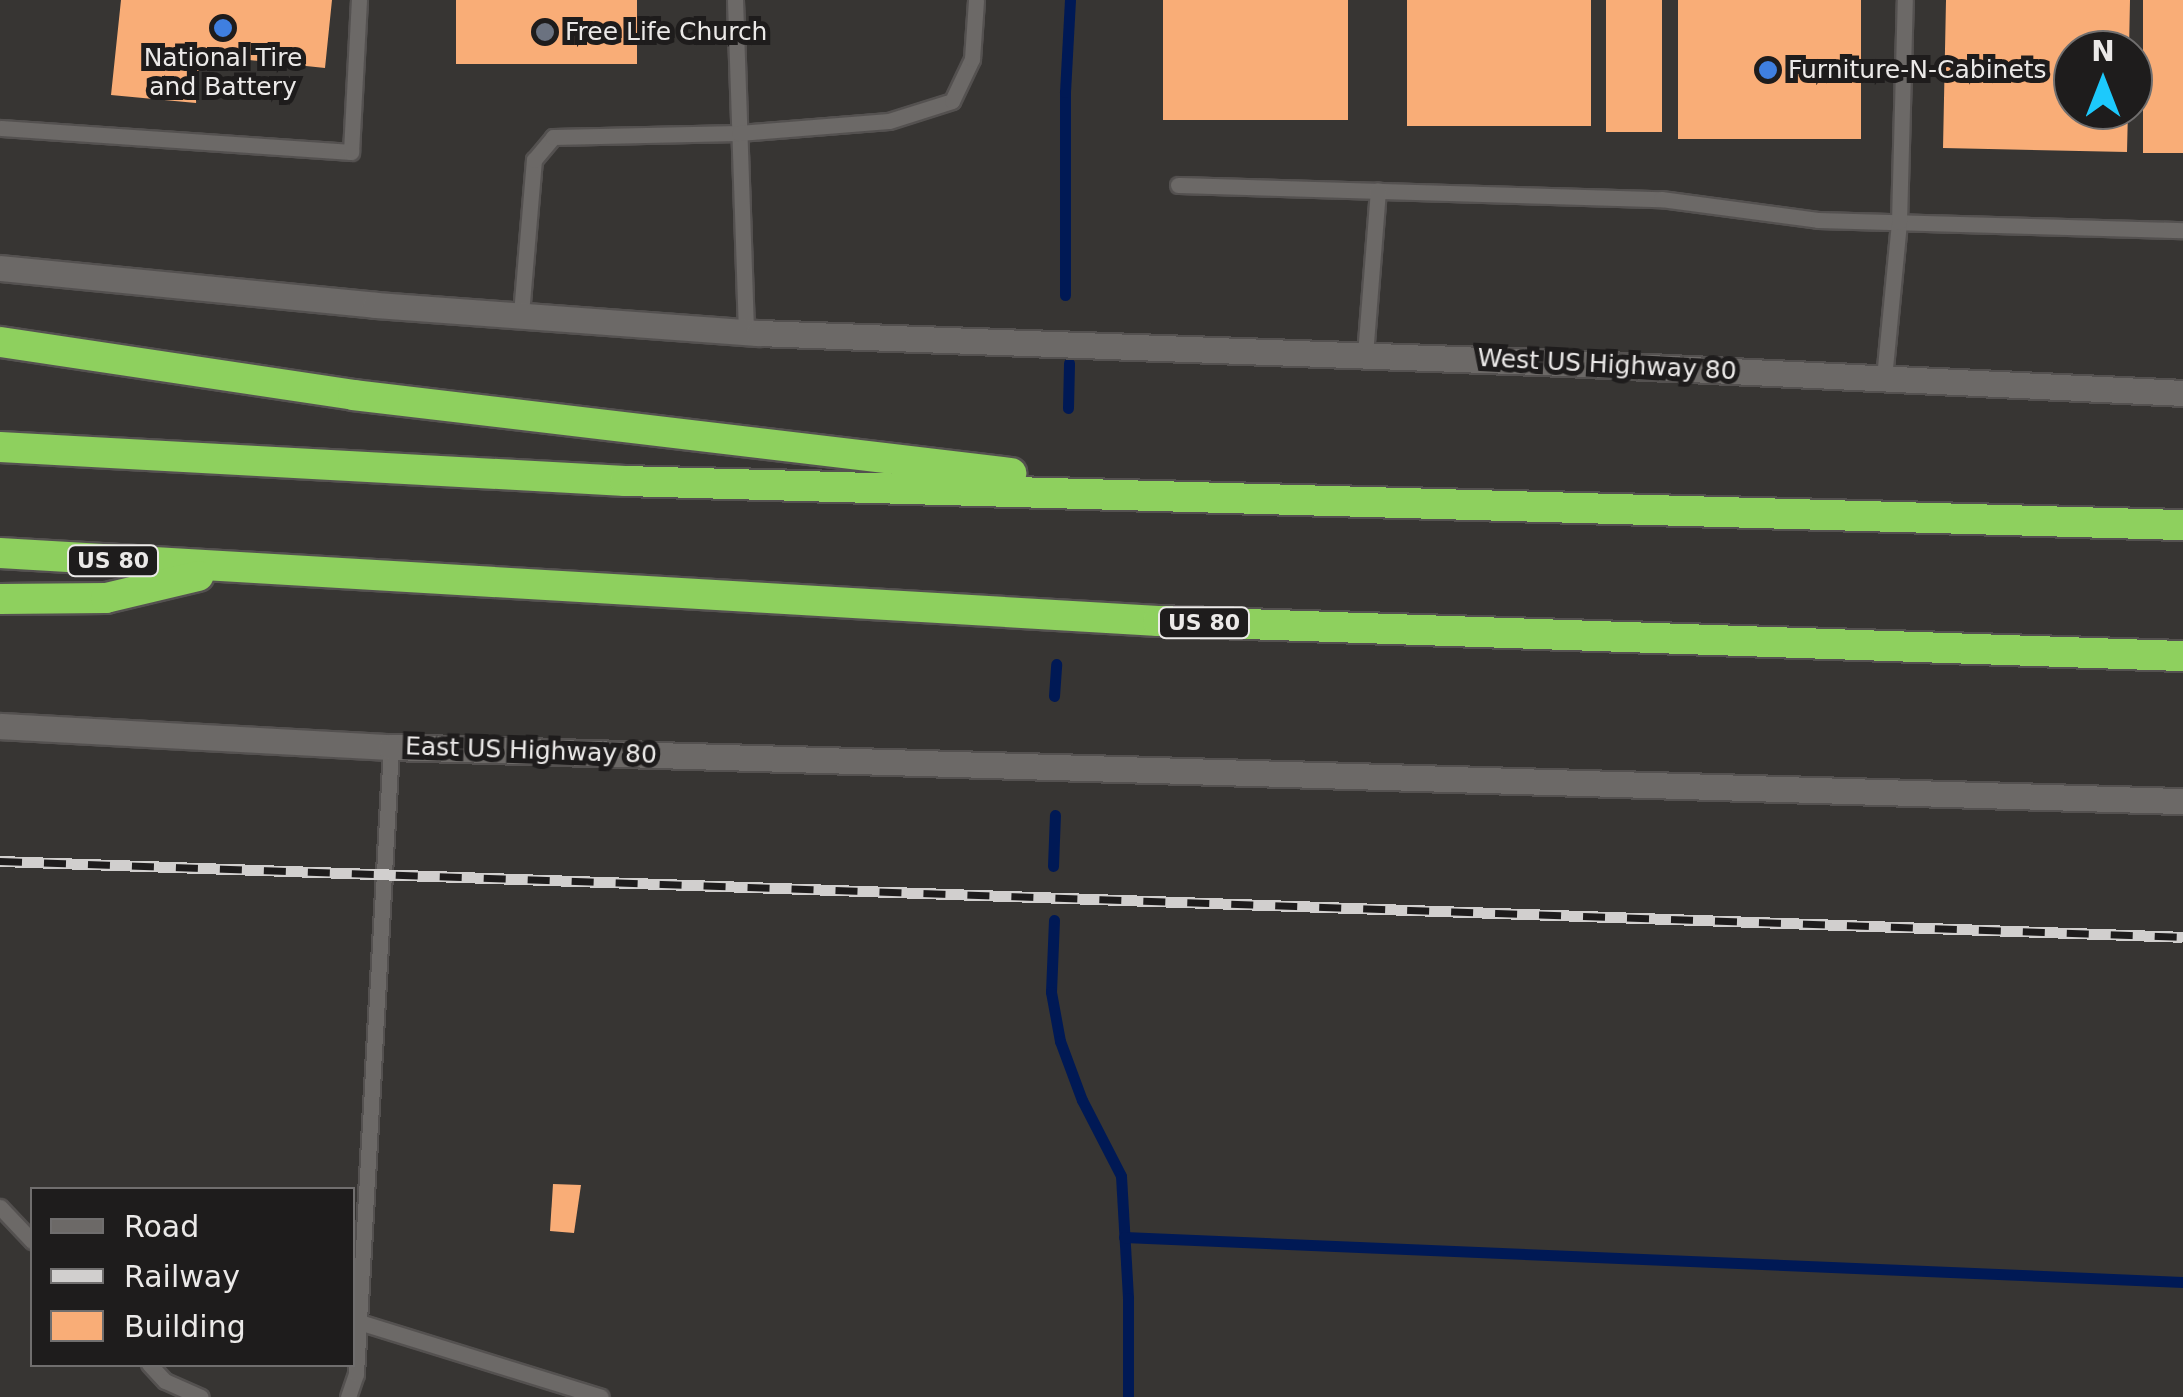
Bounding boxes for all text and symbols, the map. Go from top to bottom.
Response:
marker: National Tire and Battery [212,17,234,39]
place label: Free Life Church [565,17,767,47]
marker: Free Life Church [534,21,556,43]
north arrow [2053,30,2153,130]
text: N [2091,35,2115,68]
place label: National Tire and Battery [144,44,302,103]
place label: Furniture-N-Cabinets [1788,55,2047,85]
marker: Furniture-N-Cabinets [1757,59,1779,81]
street label: West US Highway 80 [1477,343,1737,387]
road number: US 80 [66,544,160,578]
road number: US 80 [1156,606,1252,640]
street label: East US Highway 80 [405,732,657,770]
legend [30,1187,355,1367]
text: Road [124,1209,199,1244]
text: Railway [124,1259,240,1294]
text: Building [124,1309,246,1344]

